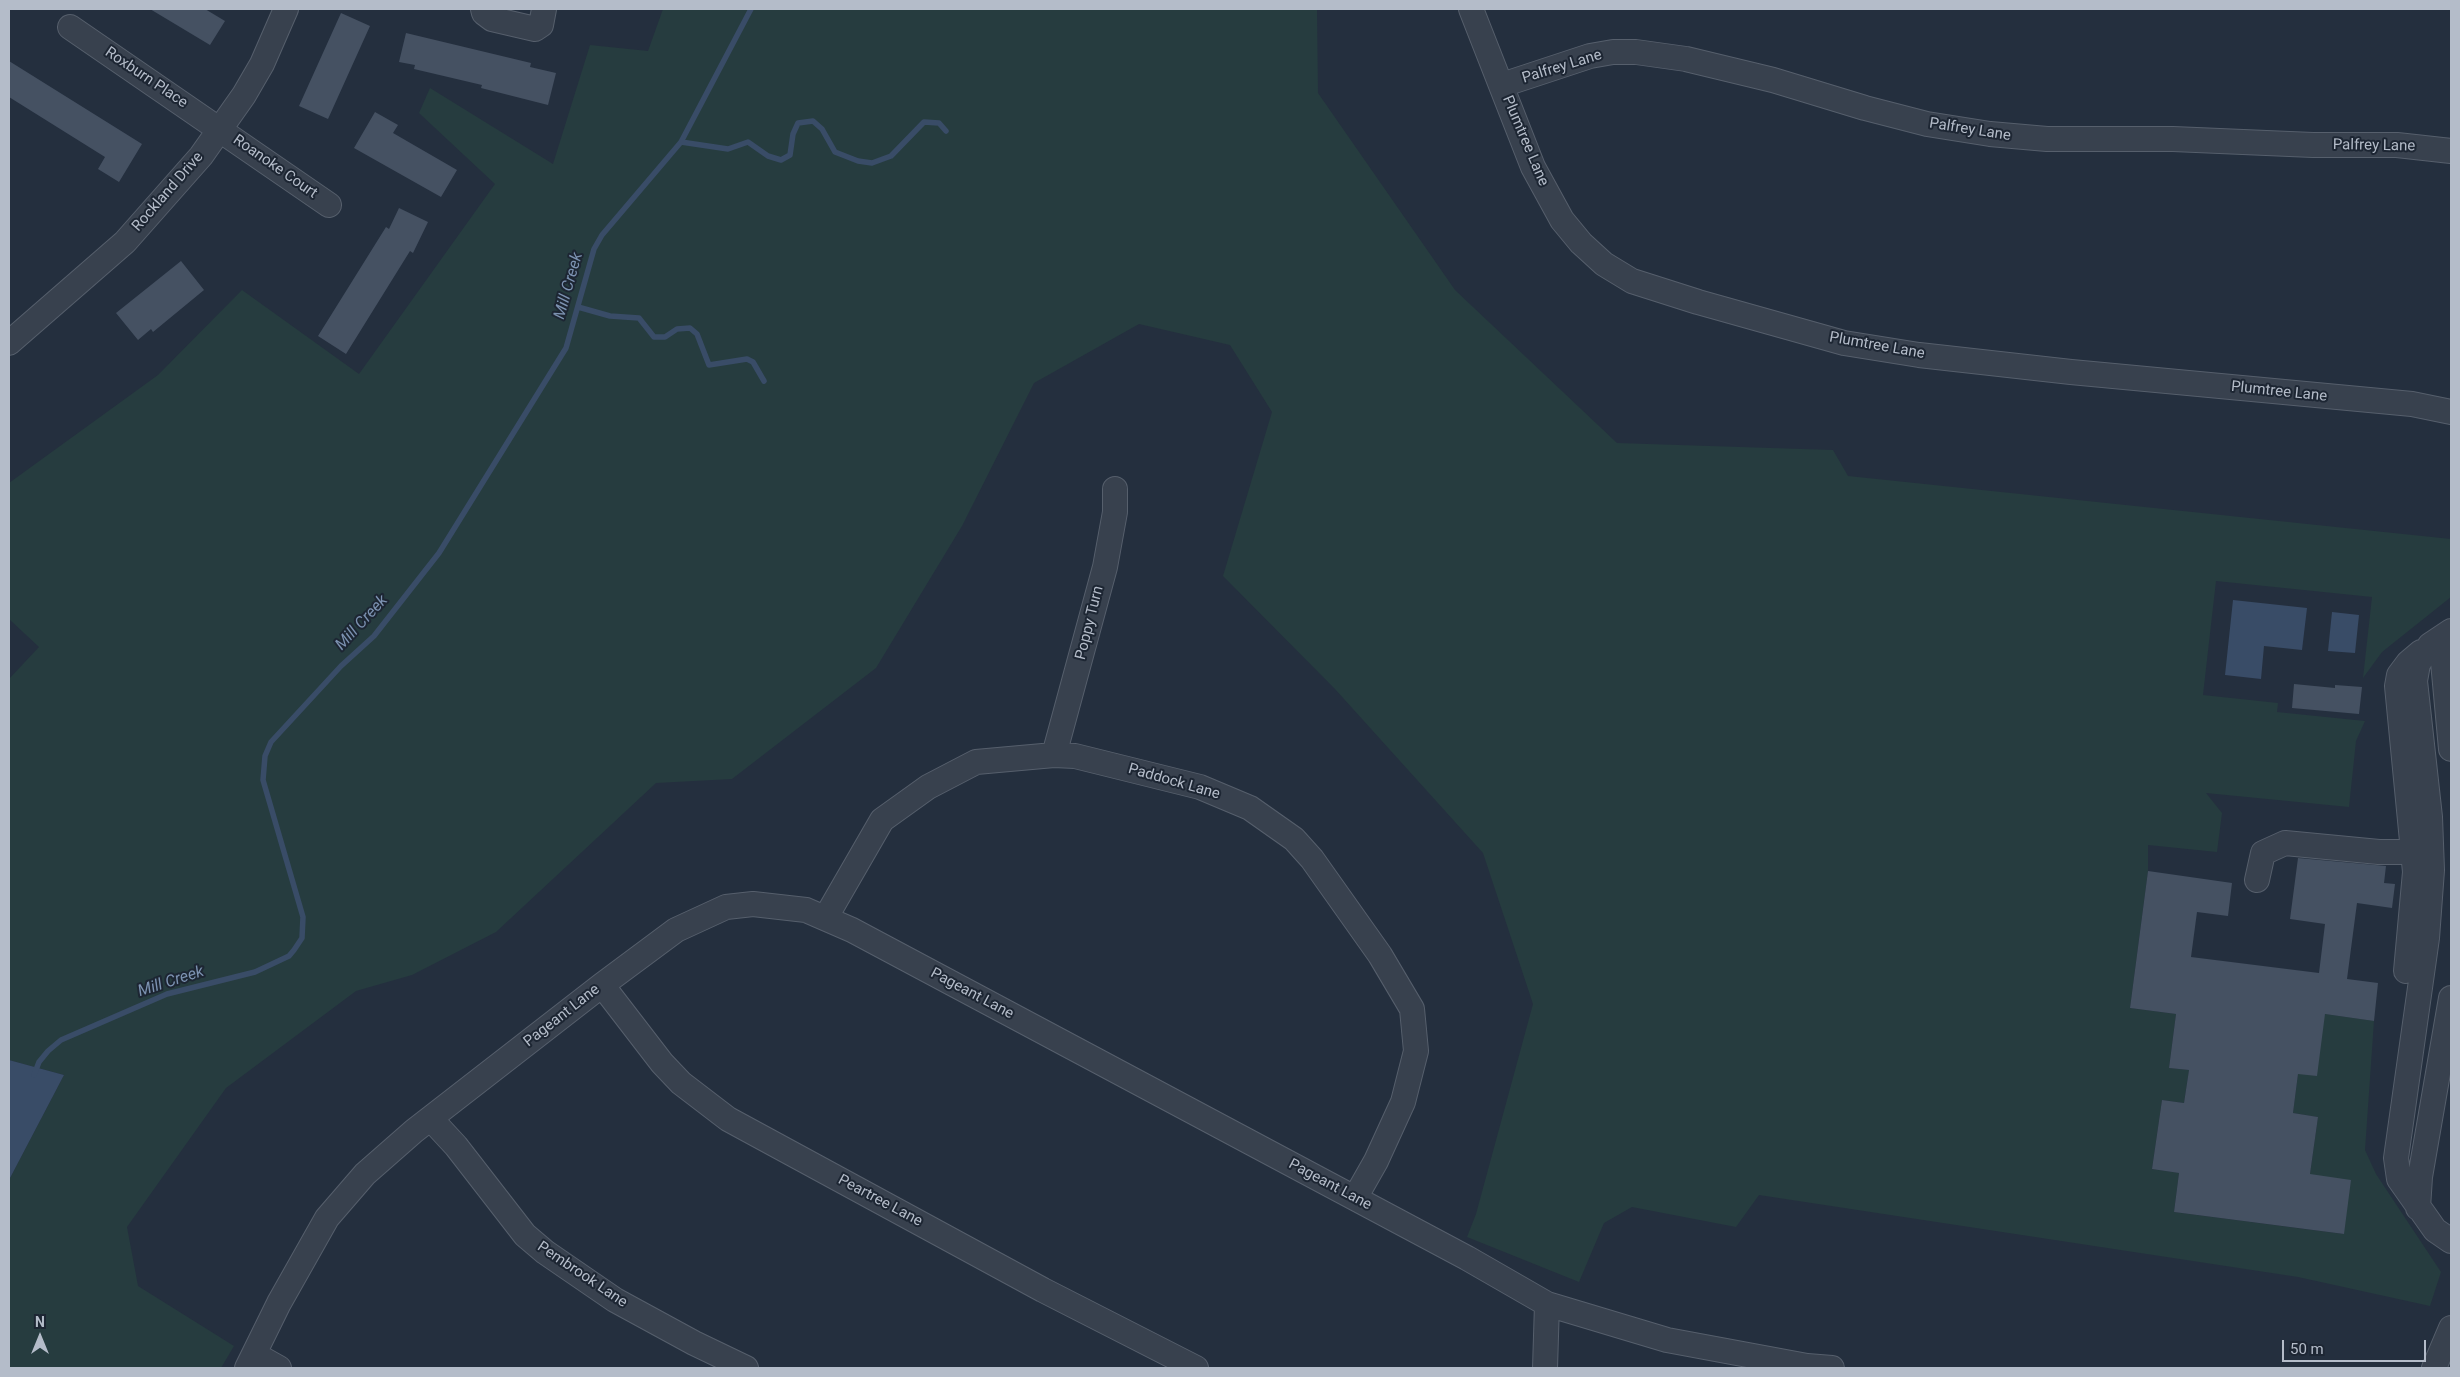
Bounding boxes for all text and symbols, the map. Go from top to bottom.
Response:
street label: Roxburn Place [101,44,191,112]
street label: Palfrey Lane [1520,46,1604,88]
street label: Plumtree Lane [1498,93,1552,189]
street label: Palfrey Lane [1928,115,2012,145]
street label: Roanoke Court [229,131,321,203]
street label: Palfrey Lane [2333,136,2415,156]
street label: Rockland Drive [129,149,207,235]
water label: Mill Creek [550,251,588,321]
street label: Plumtree Lane [1828,329,1926,363]
street label: Plumtree Lane [2230,378,2328,406]
street label: Poppy Turn [1072,584,1108,662]
water label: Mill Creek [332,591,392,655]
street label: Paddock Lane [1126,760,1222,804]
water label: Mill Creek [136,962,206,1002]
street label: Pageant Lane [927,965,1017,1023]
street label: Pageant Lane [520,981,604,1051]
street label: Pageant Lane [1285,1156,1375,1214]
street label: Peartree Lane [835,1171,925,1231]
street label: Pembrook Lane [534,1238,630,1312]
north arrow [15,1312,65,1362]
text: N [35,1314,45,1330]
scale bar [2285,1330,2429,1362]
text: 50 m [2290,1340,2324,1358]

